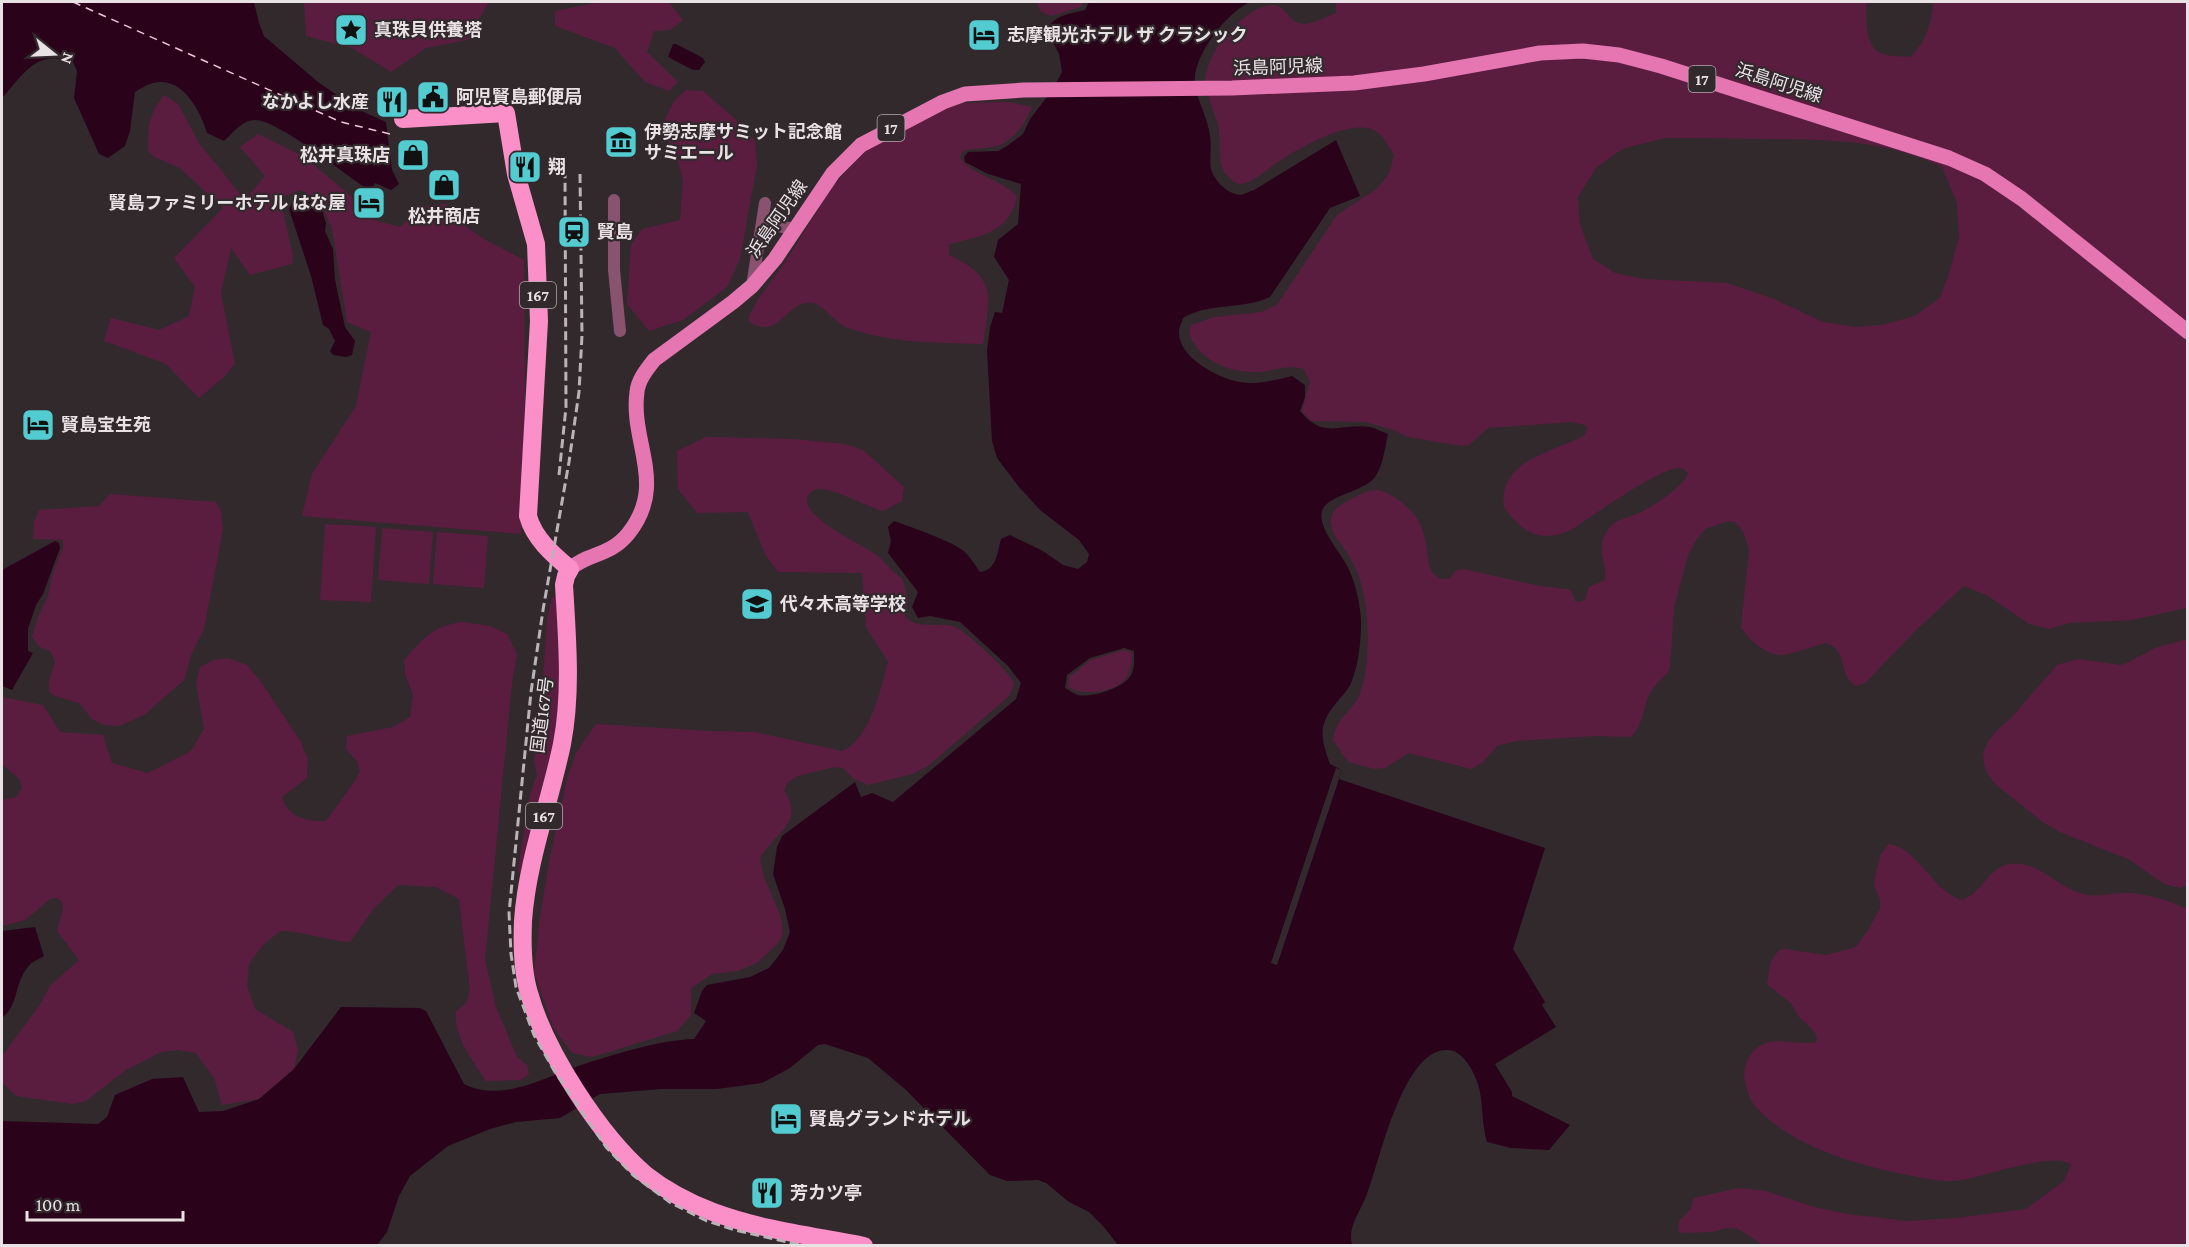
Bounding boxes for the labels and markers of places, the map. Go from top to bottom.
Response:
place icon: 真珠貝供養塔 [333,12,369,48]
hotel icon: 志摩観光ホテル ザ クラシック [966,17,1002,53]
place label: 真珠貝供養塔 [374,20,482,40]
place label: 志摩観光ホテル ザ クラシック [1007,25,1248,45]
public building icon: 阿児賢島郵便局 [415,79,451,115]
restaurant icon: なかよし水産 [374,84,410,120]
place label: 阿児賢島郵便局 [456,87,582,107]
place label: なかよし水産 [262,92,369,112]
place label: 伊勢志摩サミット記念館 サミエール [644,122,842,163]
museum icon: 伊勢志摩サミット記念館 サミエール [603,124,639,160]
shop icon: 松井真珠店 [395,137,431,173]
place label: 松井真珠店 [300,145,390,165]
restaurant icon: 翔 [507,149,543,185]
place label: 翔 [548,157,566,177]
shop icon: 松井商店 [426,167,462,203]
hotel icon: 賢島ファミリーホテル はな屋 [351,185,387,221]
place label: 賢島ファミリーホテル はな屋 [109,193,346,213]
place label: 松井商店 [408,206,480,226]
station icon: 賢島 [556,214,592,250]
place label: 賢島 [597,222,633,242]
hotel icon: 賢島宝生苑 [20,407,56,443]
place label: 賢島宝生苑 [61,415,151,435]
school or university icon: 代々木高等学校 [739,586,775,622]
place label: 代々木高等学校 [779,594,906,614]
hotel icon: 賢島グランドホテル [768,1101,804,1137]
place label: 賢島グランドホテル [809,1109,971,1129]
restaurant icon: 芳カツ亭 [749,1175,785,1211]
place label: 芳カツ亭 [790,1183,862,1203]

